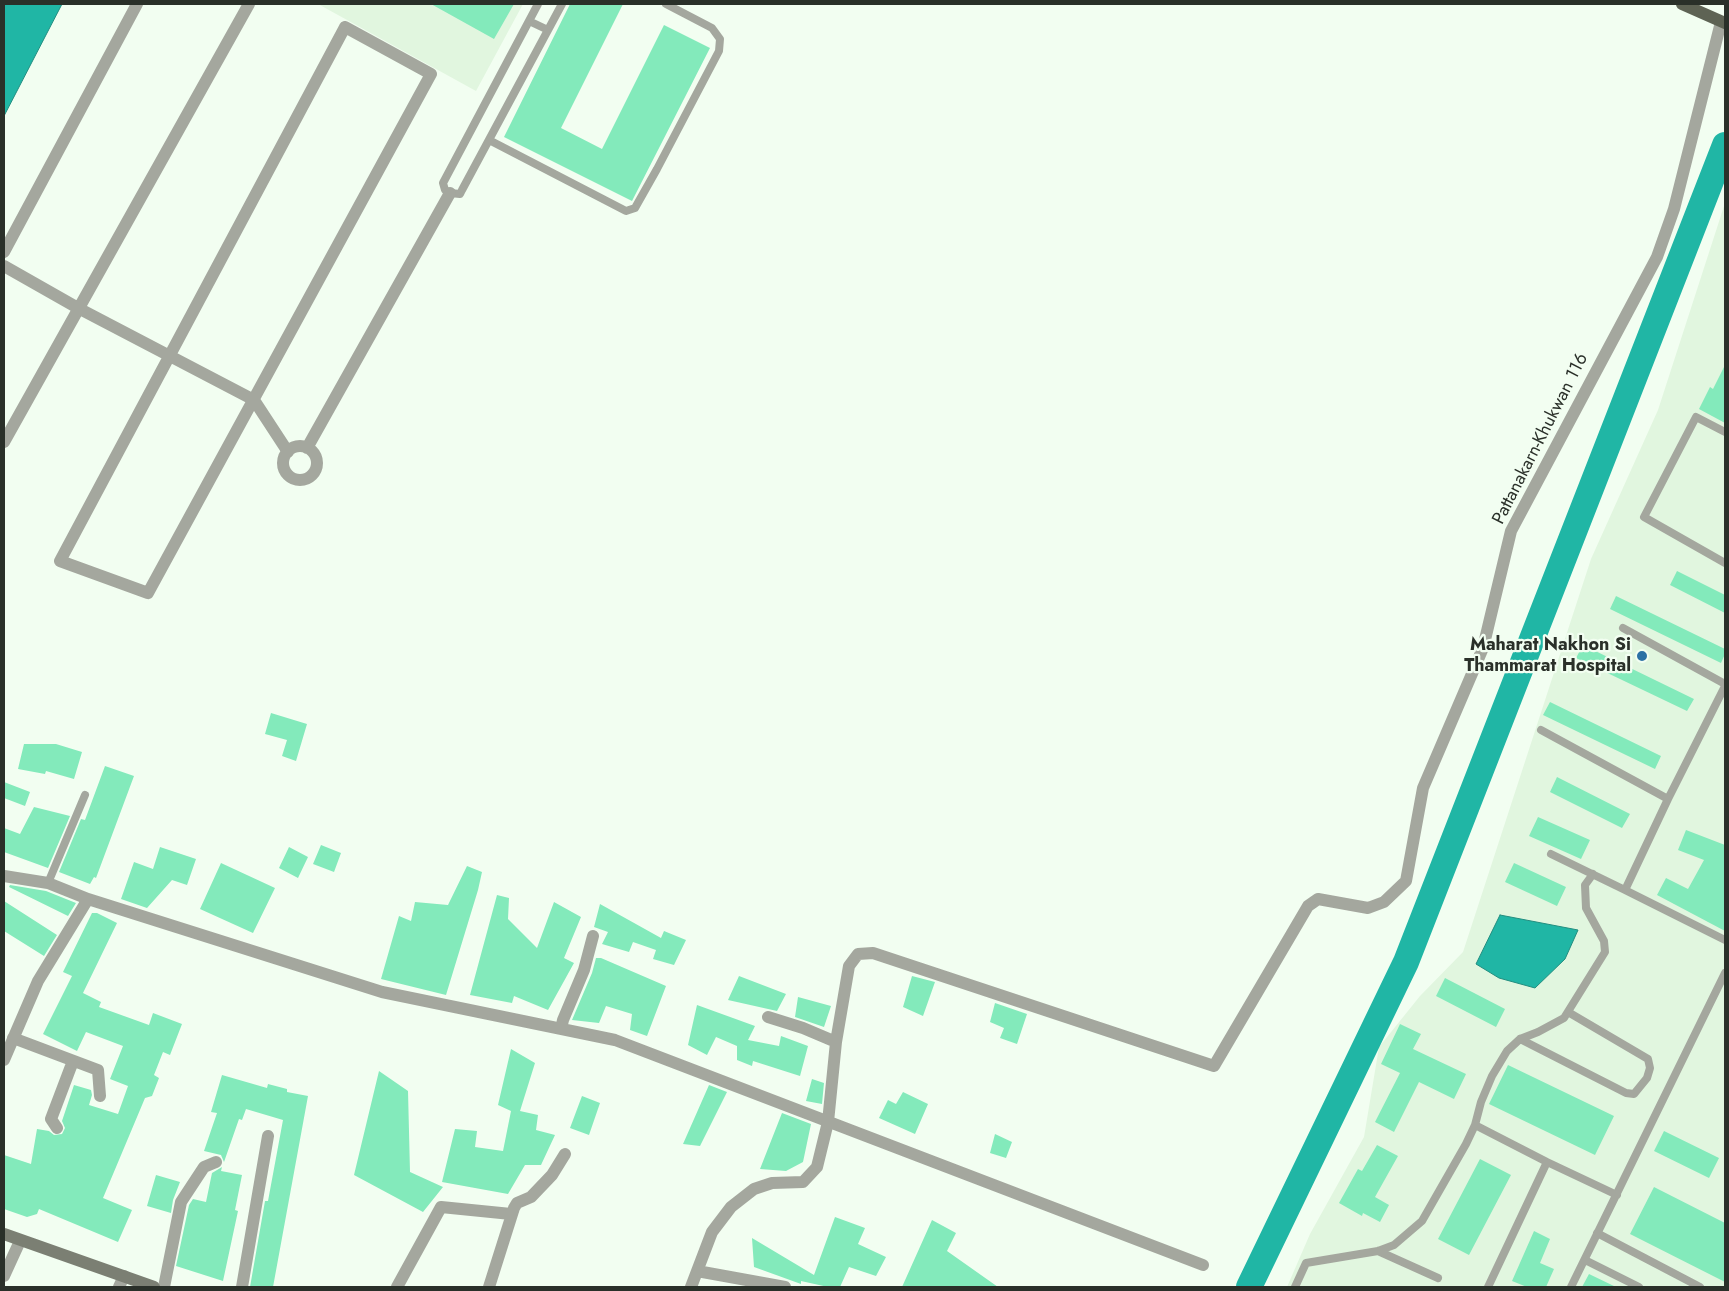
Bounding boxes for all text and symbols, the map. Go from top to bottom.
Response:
street label: Pattanakarn-Khukwan 116 [1488,350,1594,528]
place label: Maharat Nakhon Si Thammarat Hospital [1464,635,1631,678]
marker: Maharat Nakhon Si Thammarat Hospital [1635,649,1649,663]

